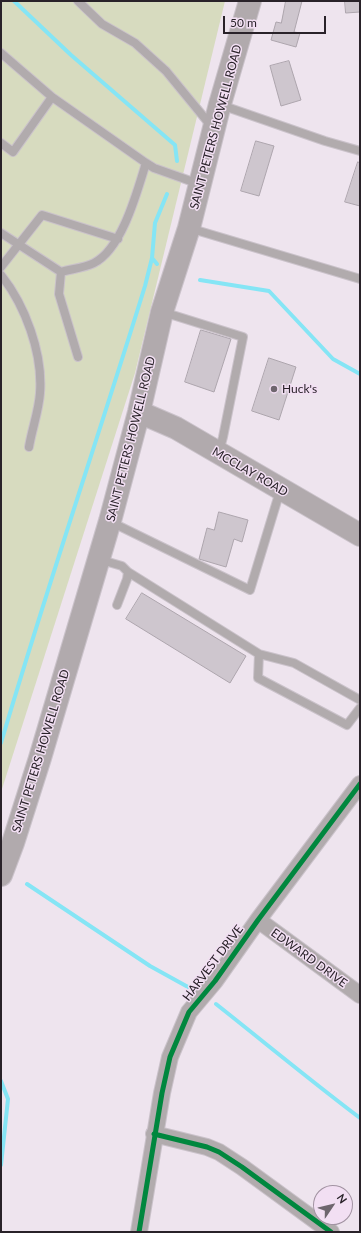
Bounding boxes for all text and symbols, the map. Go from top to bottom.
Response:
scale bar [225,8,328,34]
text: 50 m [230,15,257,30]
street label: SAINT PETERS HOWELL ROAD [187,43,245,211]
street label: SAINT PETERS HOWELL ROAD [103,355,159,523]
place label: Huck's [282,382,317,396]
marker: Huck's [269,384,279,394]
street label: MCCLAY ROAD [210,444,290,500]
street label: SAINT PETERS HOWELL ROAD [9,668,73,834]
street label: HARVEST DRIVE [180,922,246,1004]
street label: EDWARD DRIVE [268,926,350,990]
north arrow [313,1185,353,1225]
text: N [335,1191,350,1206]

